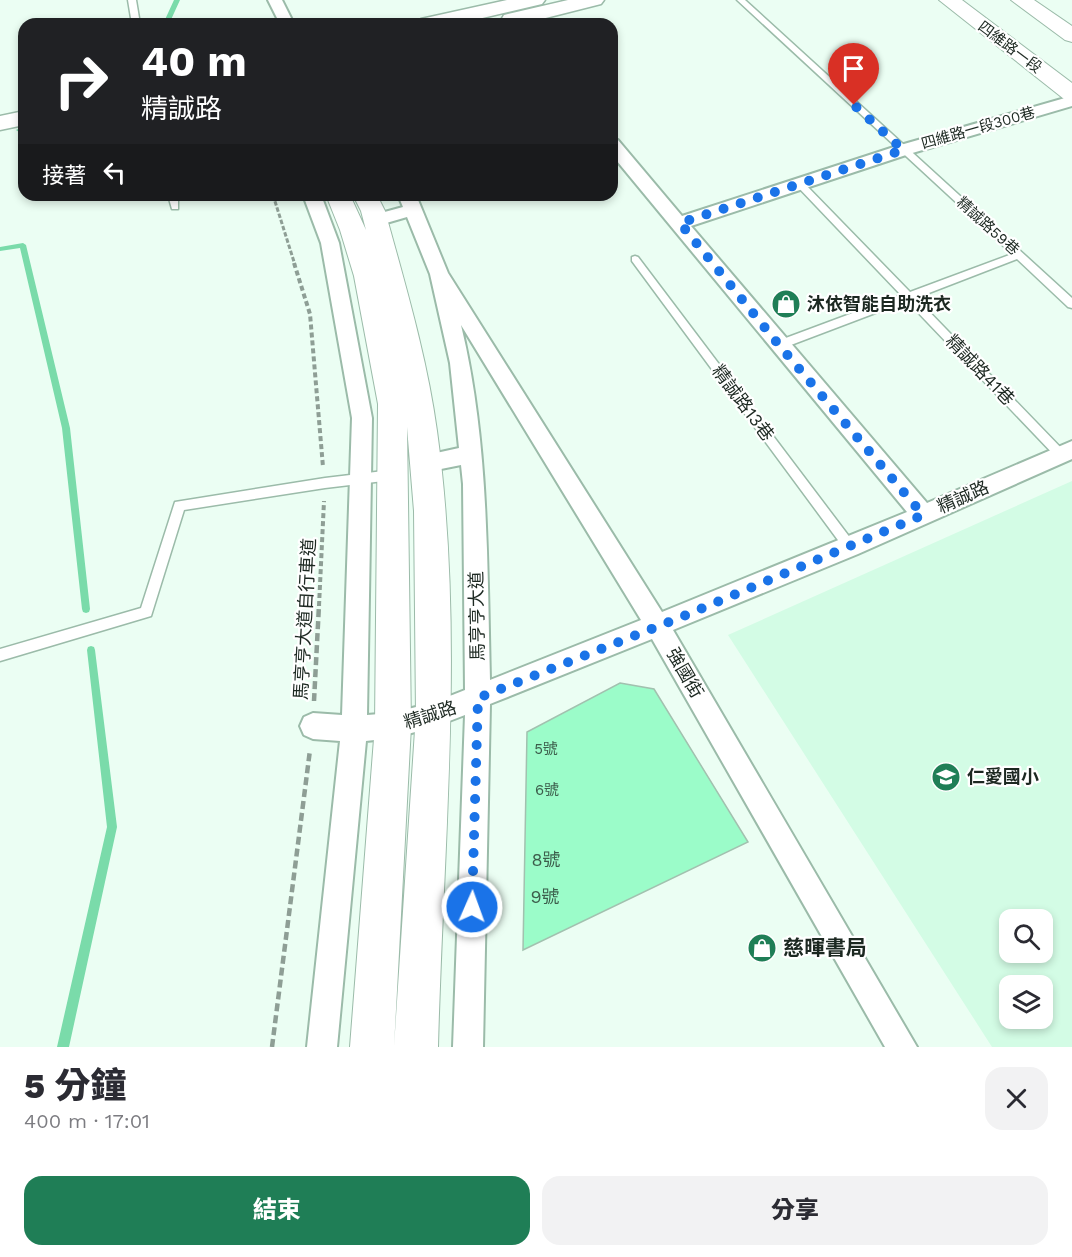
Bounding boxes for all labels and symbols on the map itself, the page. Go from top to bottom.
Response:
street label: 四維路一段 [975,17,1045,77]
pin [828,43,879,105]
street label: 四維路一段300巷 [919,103,1037,153]
street label: 精誠路59巷 [953,193,1023,259]
shop icon: 沐依智能自助洗衣 [770,288,802,320]
place label: 沐依智能自助洗衣 [807,293,951,314]
street label: 精誠路41巷 [942,330,1019,409]
street label: 精誠路13巷 [708,361,779,445]
street label: 精誠路 [934,476,992,517]
street label: 馬亨亨大道自行車道 [290,538,319,700]
street label: 馬亨亨大道 [465,571,488,661]
street label: 強國街 [663,644,708,701]
street label: 精誠路 [401,696,459,733]
house number: 5號 [534,740,558,758]
school or university icon: 仁愛國小 [930,761,962,793]
place label: 仁愛國小 [967,766,1039,787]
house number: 6號 [535,781,559,799]
house number: 8號 [531,849,561,870]
position arrow [440,875,504,939]
house number: 9號 [530,886,560,907]
shop icon: 慈暉書局 [746,932,778,964]
place label: 慈暉書局 [783,935,867,960]

